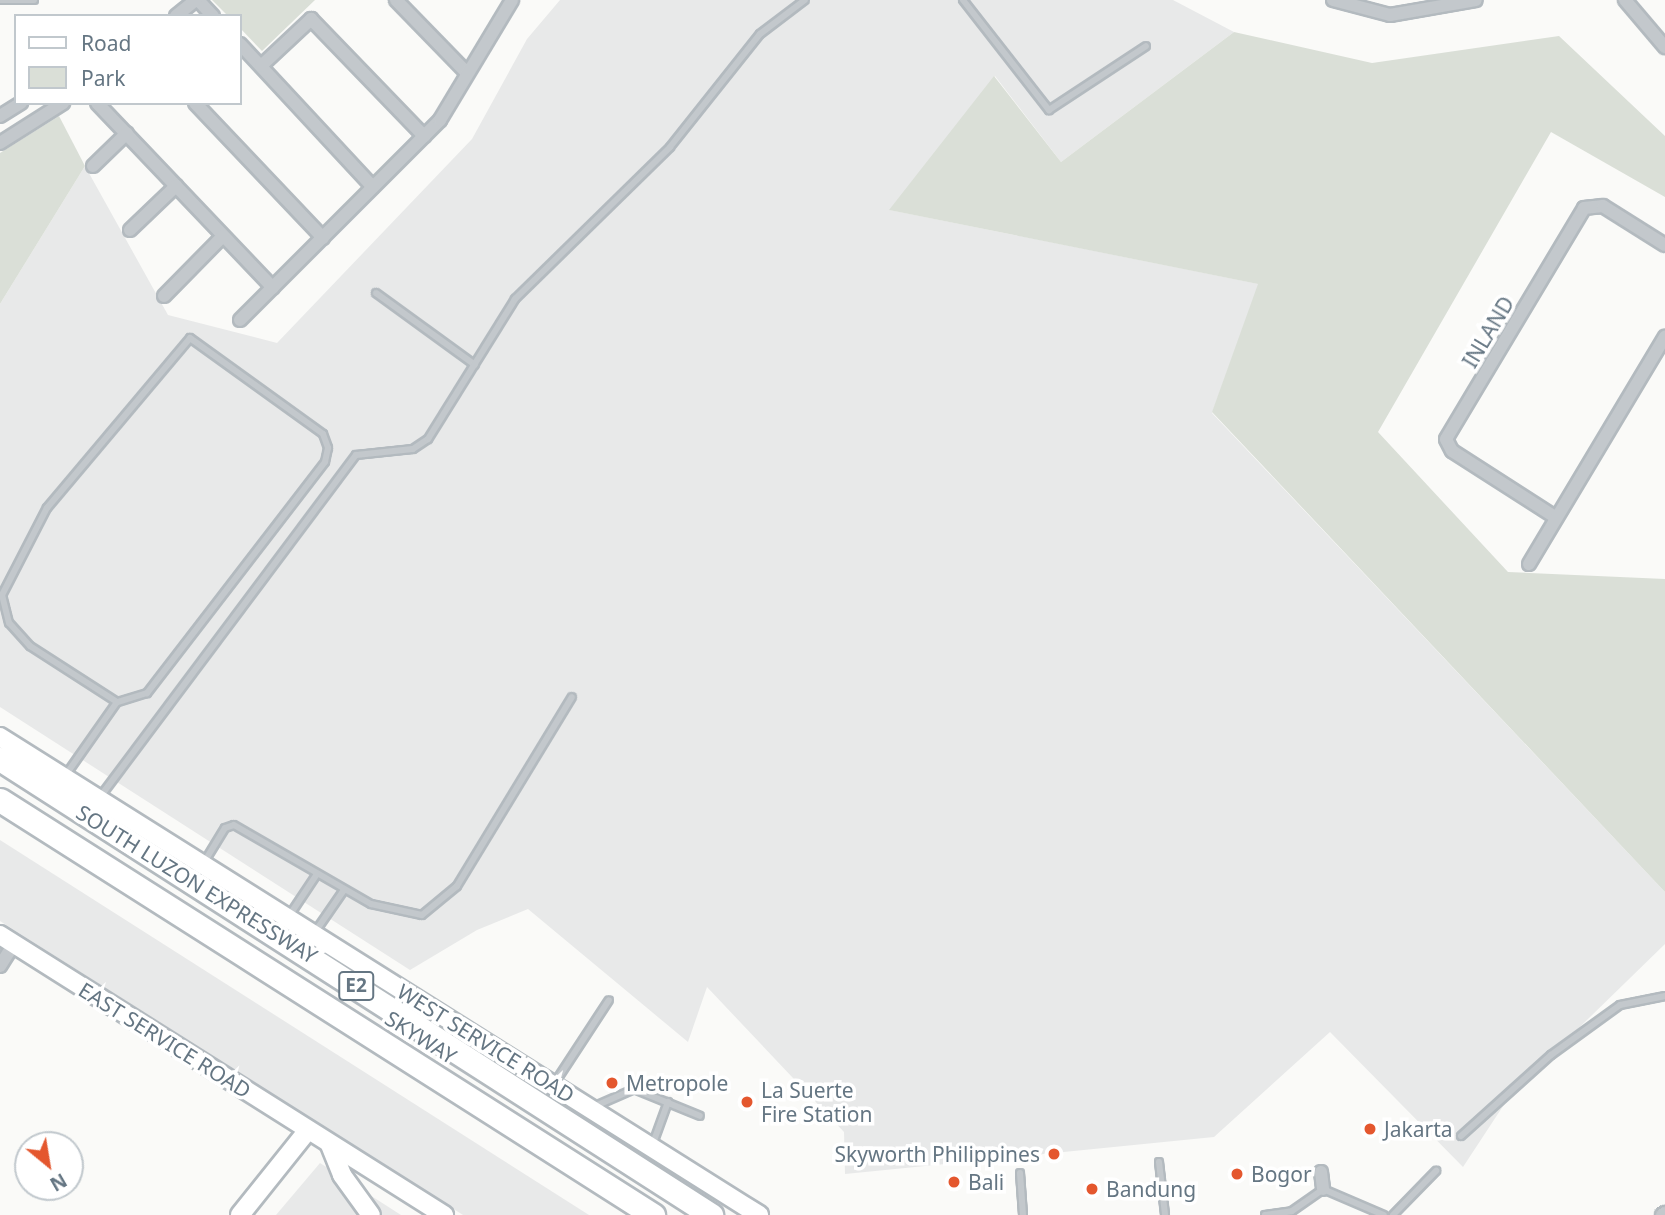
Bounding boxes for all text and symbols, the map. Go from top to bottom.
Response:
legend [14,14,242,105]
text: Road [81,29,131,57]
text: Park [81,64,125,92]
street label: INLAND [1457,292,1519,372]
street label: SOUTH LUZON EXPRESSWAY [72,799,322,969]
road number: E2 [337,970,375,1002]
street label: EAST SERVICE ROAD [74,977,256,1103]
street label: WEST SERVICE ROAD [393,978,579,1108]
street label: SKYWAY [381,1005,461,1069]
place label: Metropole [626,1070,728,1096]
marker: Metropole [604,1075,620,1091]
place label: La Suerte Fire Station [761,1077,872,1127]
marker: La Suerte Fire Station [739,1094,755,1110]
place label: Jakarta [1384,1116,1453,1142]
marker: Jakarta [1362,1121,1378,1137]
north arrow [14,1131,84,1201]
place label: Skyworth Philippines [835,1141,1040,1167]
marker: Skyworth Philippines [1046,1146,1062,1162]
place label: Bogor [1251,1161,1312,1187]
marker: Bogor [1229,1166,1245,1182]
text: N [45,1167,72,1198]
place label: Bali [968,1169,1004,1195]
marker: Bali [946,1174,962,1190]
place label: Bandung [1106,1176,1196,1202]
marker: Bandung [1084,1181,1100,1197]

